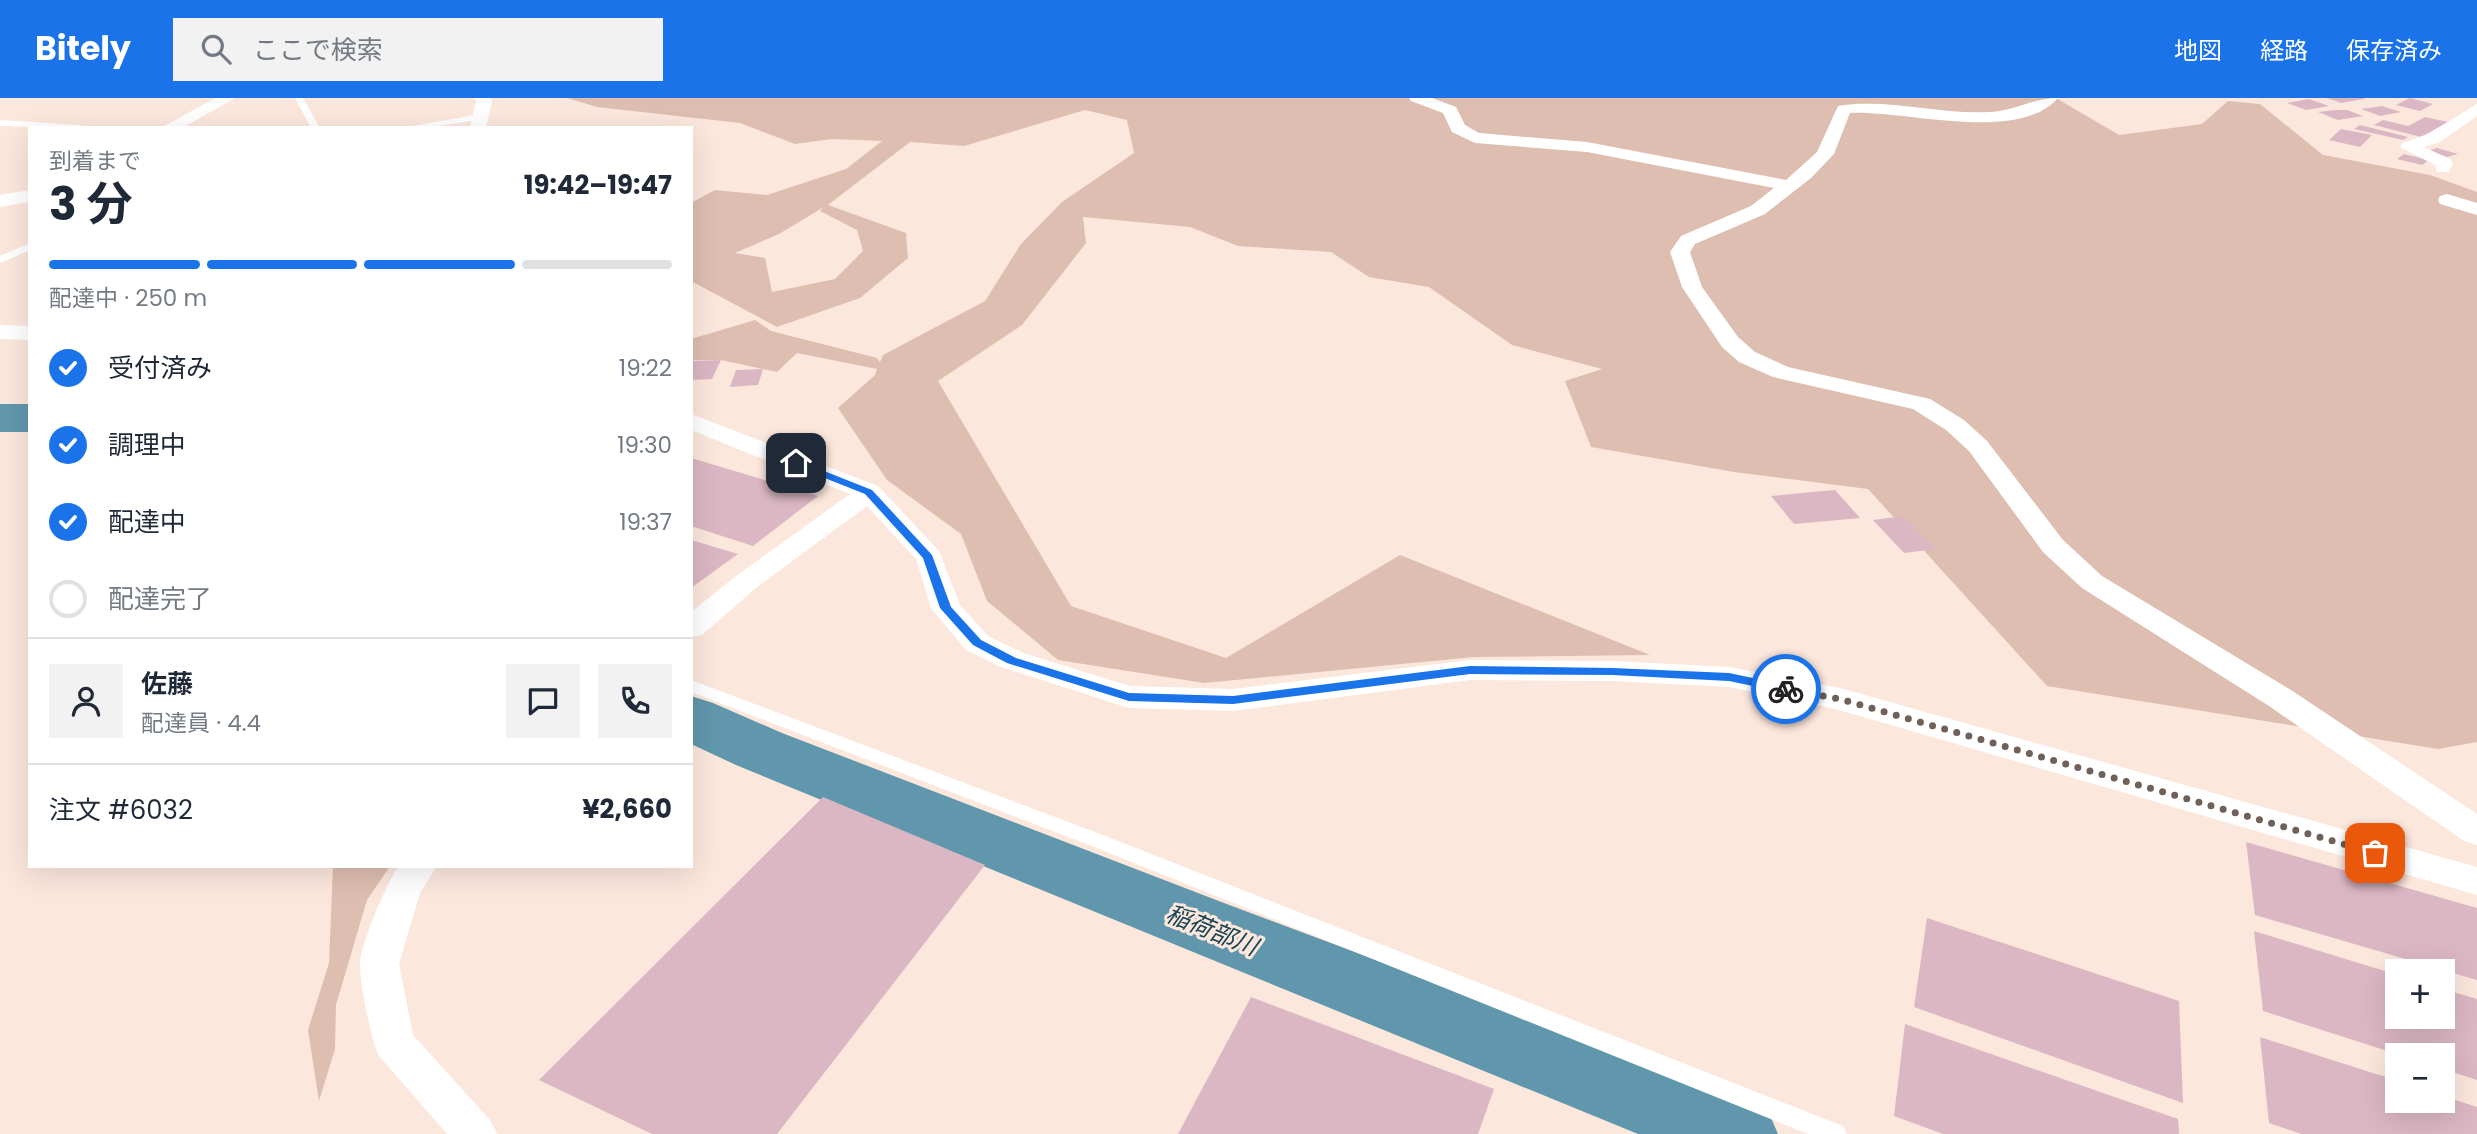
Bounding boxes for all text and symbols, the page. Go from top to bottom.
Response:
search box [173,18,663,81]
text: Bitely [35,25,131,72]
icon: search [197,30,235,68]
text: ここで検索 [253,32,383,68]
text: 地図 [2174,34,2222,67]
text: 経路 [2260,34,2308,67]
text: 保存済み [2346,34,2442,67]
text: 到着まで [49,145,141,177]
text: 19:42–19:47 [524,167,672,203]
text: 3 分 [49,172,133,236]
text: 配達中 · 250 m [49,282,207,314]
icon: check [49,349,87,387]
text: 受付済み [108,350,212,386]
text: 19:22 [619,352,672,384]
icon: check [49,426,87,464]
text: 調理中 [108,427,186,463]
text: 19:30 [617,429,672,461]
pin [766,433,826,493]
icon: home [777,444,815,482]
icon: check [49,503,87,541]
text: 配達中 [108,504,186,540]
text: 19:37 [619,506,672,538]
text: 配達完了 [108,581,212,617]
courier [1751,654,1821,724]
button: person [49,664,123,738]
button: chat [506,664,580,738]
button: phone [598,664,672,738]
text: 佐藤 [141,666,193,702]
icon: bike [1767,670,1805,708]
text: 配達員 · 4.4 [141,707,261,739]
text: ¥2,660 [582,791,672,827]
text: 注文 #6032 [49,792,193,828]
pin [2345,823,2405,883]
icon: bag [2356,834,2394,872]
water label: 稲荷部川 [1161,897,1265,964]
map controls [2385,959,2455,1113]
button: + [2385,959,2455,1029]
button: − [2385,1043,2455,1113]

